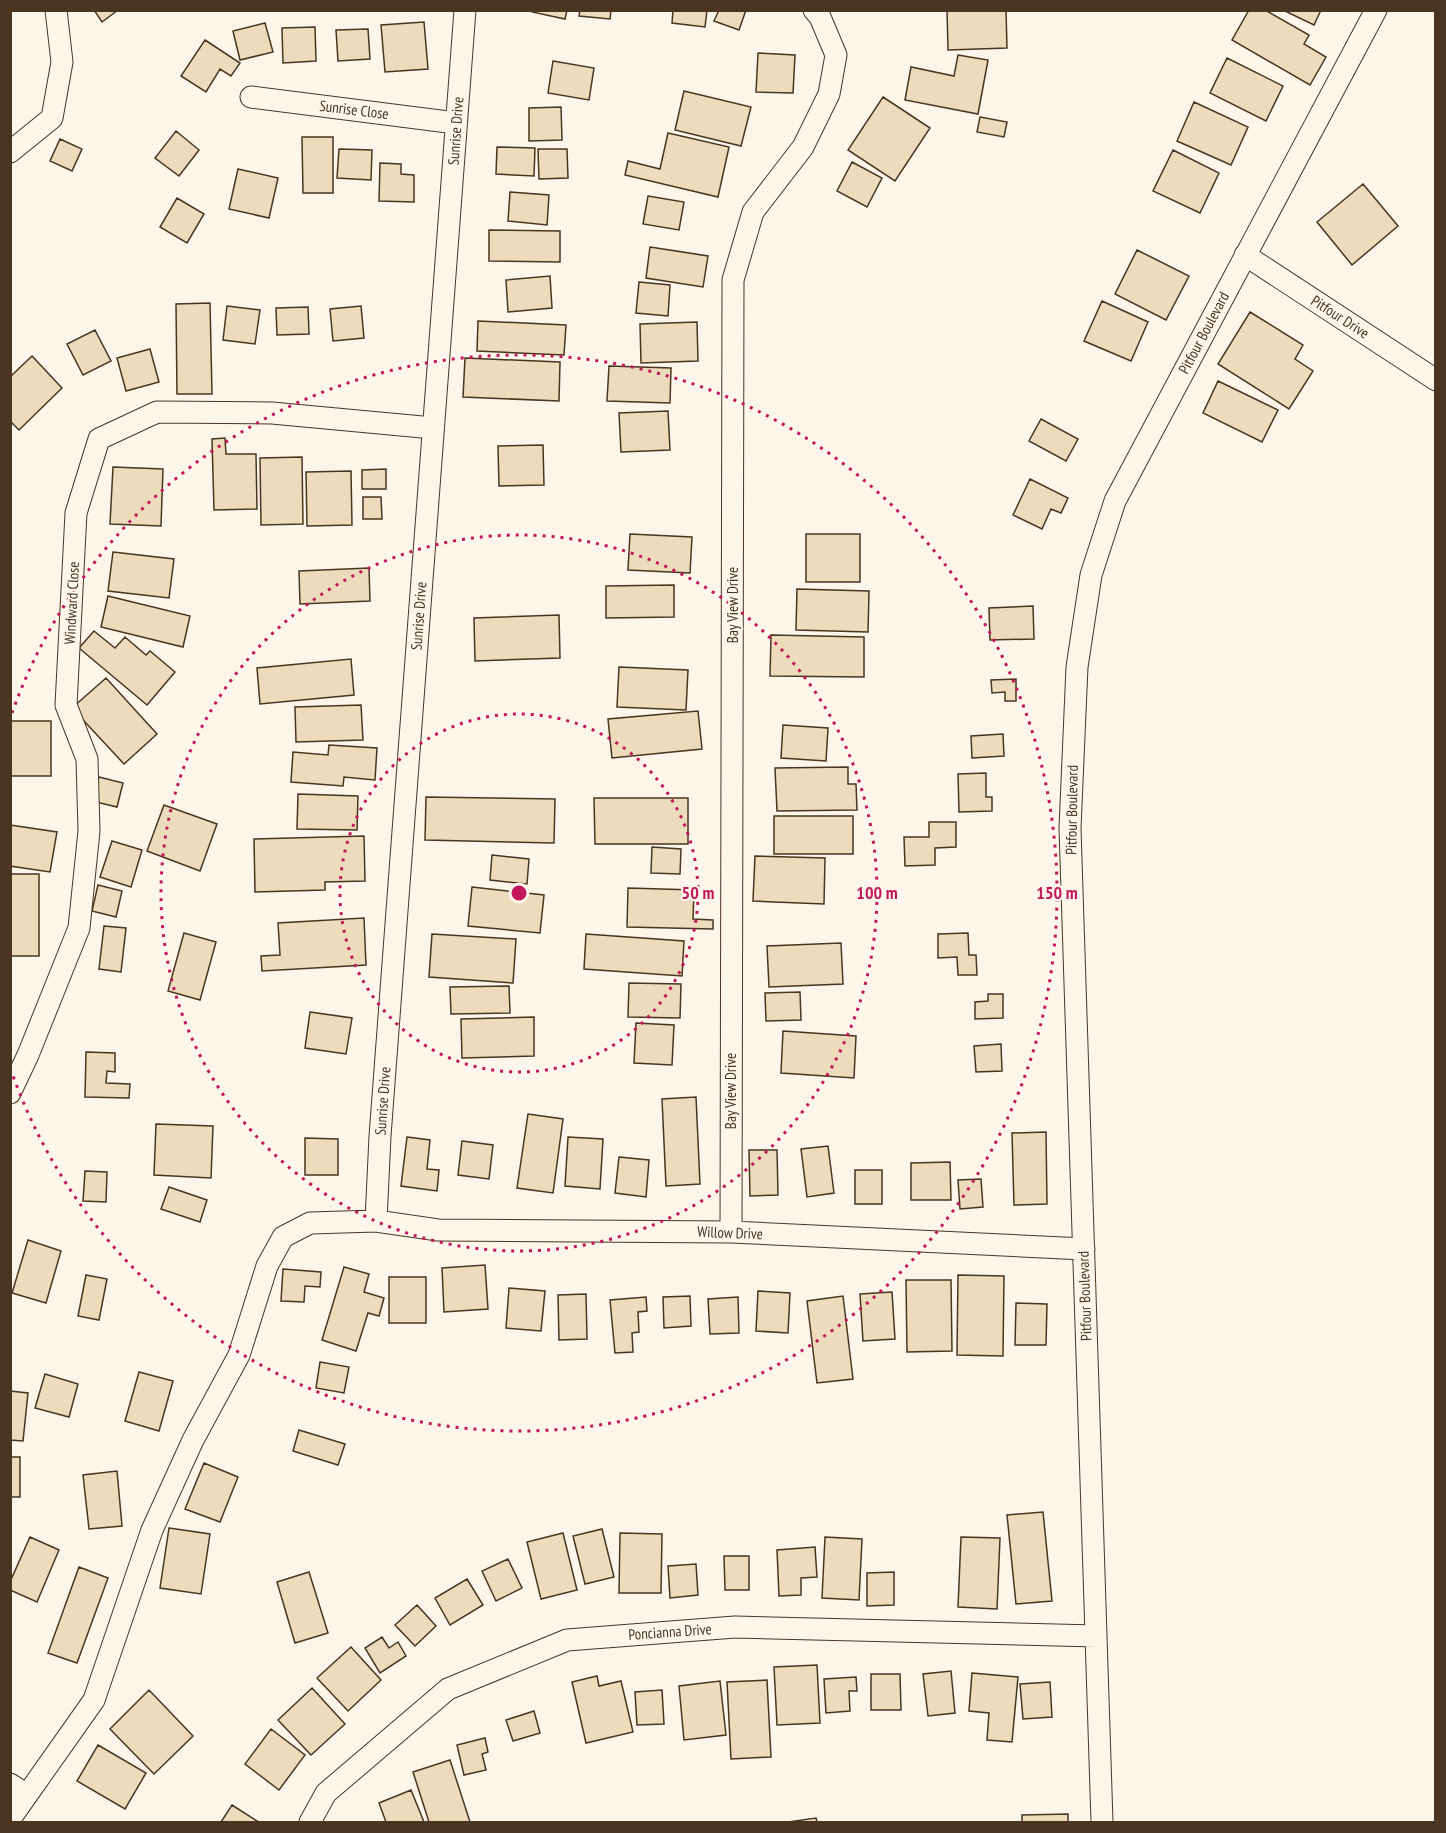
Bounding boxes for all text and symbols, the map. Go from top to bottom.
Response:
street label: Sunrise Close [318,96,390,123]
street label: Sunrise Drive [444,96,467,166]
street label: Pitfour Boulevard [1174,289,1233,377]
street label: Pitfour Drive [1308,291,1373,342]
street label: Windward Close [60,561,83,645]
street label: Bay View Drive [723,567,742,643]
street label: Sunrise Drive [407,581,430,651]
street label: Pitfour Boulevard [1061,765,1082,855]
text: 50 m [682,881,714,904]
text: 100 m [856,881,898,904]
text: 150 m [1036,881,1078,904]
centre of rings [509,883,529,903]
street label: Bay View Drive [721,1053,740,1129]
street label: Sunrise Drive [371,1066,394,1136]
street label: Willow Drive [697,1222,763,1243]
street label: Pitfour Boulevard [1073,1251,1096,1341]
street label: Poncianna Drive [628,1619,712,1644]

